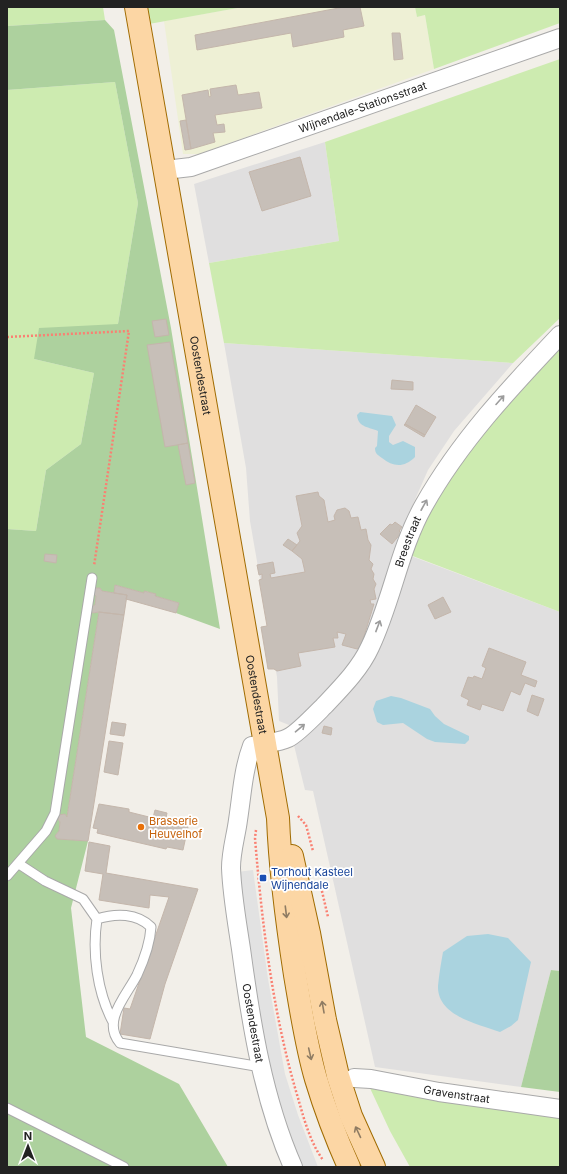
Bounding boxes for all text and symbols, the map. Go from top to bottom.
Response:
street label: Wijnendale-Stationsstraat [297,78,429,136]
street label: Oostendestraat [187,335,214,416]
one-way arrow [495,395,505,405]
one-way arrow [420,499,428,511]
street label: Breestraat [392,513,424,569]
one-way arrow [375,621,383,633]
street label: Oostendestraat [243,654,270,736]
one-way arrow [295,723,305,733]
place label: Brasserie Heuvelhof [149,814,202,841]
marker: Brasserie Heuvelhof [136,822,146,832]
place label: Torhout Kasteel Wijnendale [271,865,353,892]
marker: Torhout Kasteel Wijnendale [258,873,268,883]
one-way arrow [282,905,290,918]
street label: Oostendestraat [239,982,267,1064]
one-way arrow [318,1001,326,1014]
one-way arrow [307,1047,314,1060]
street label: Gravenstraat [422,1082,491,1106]
north arrow [8,1126,48,1166]
one-way arrow [354,1126,361,1138]
text: N [24,1129,32,1143]

